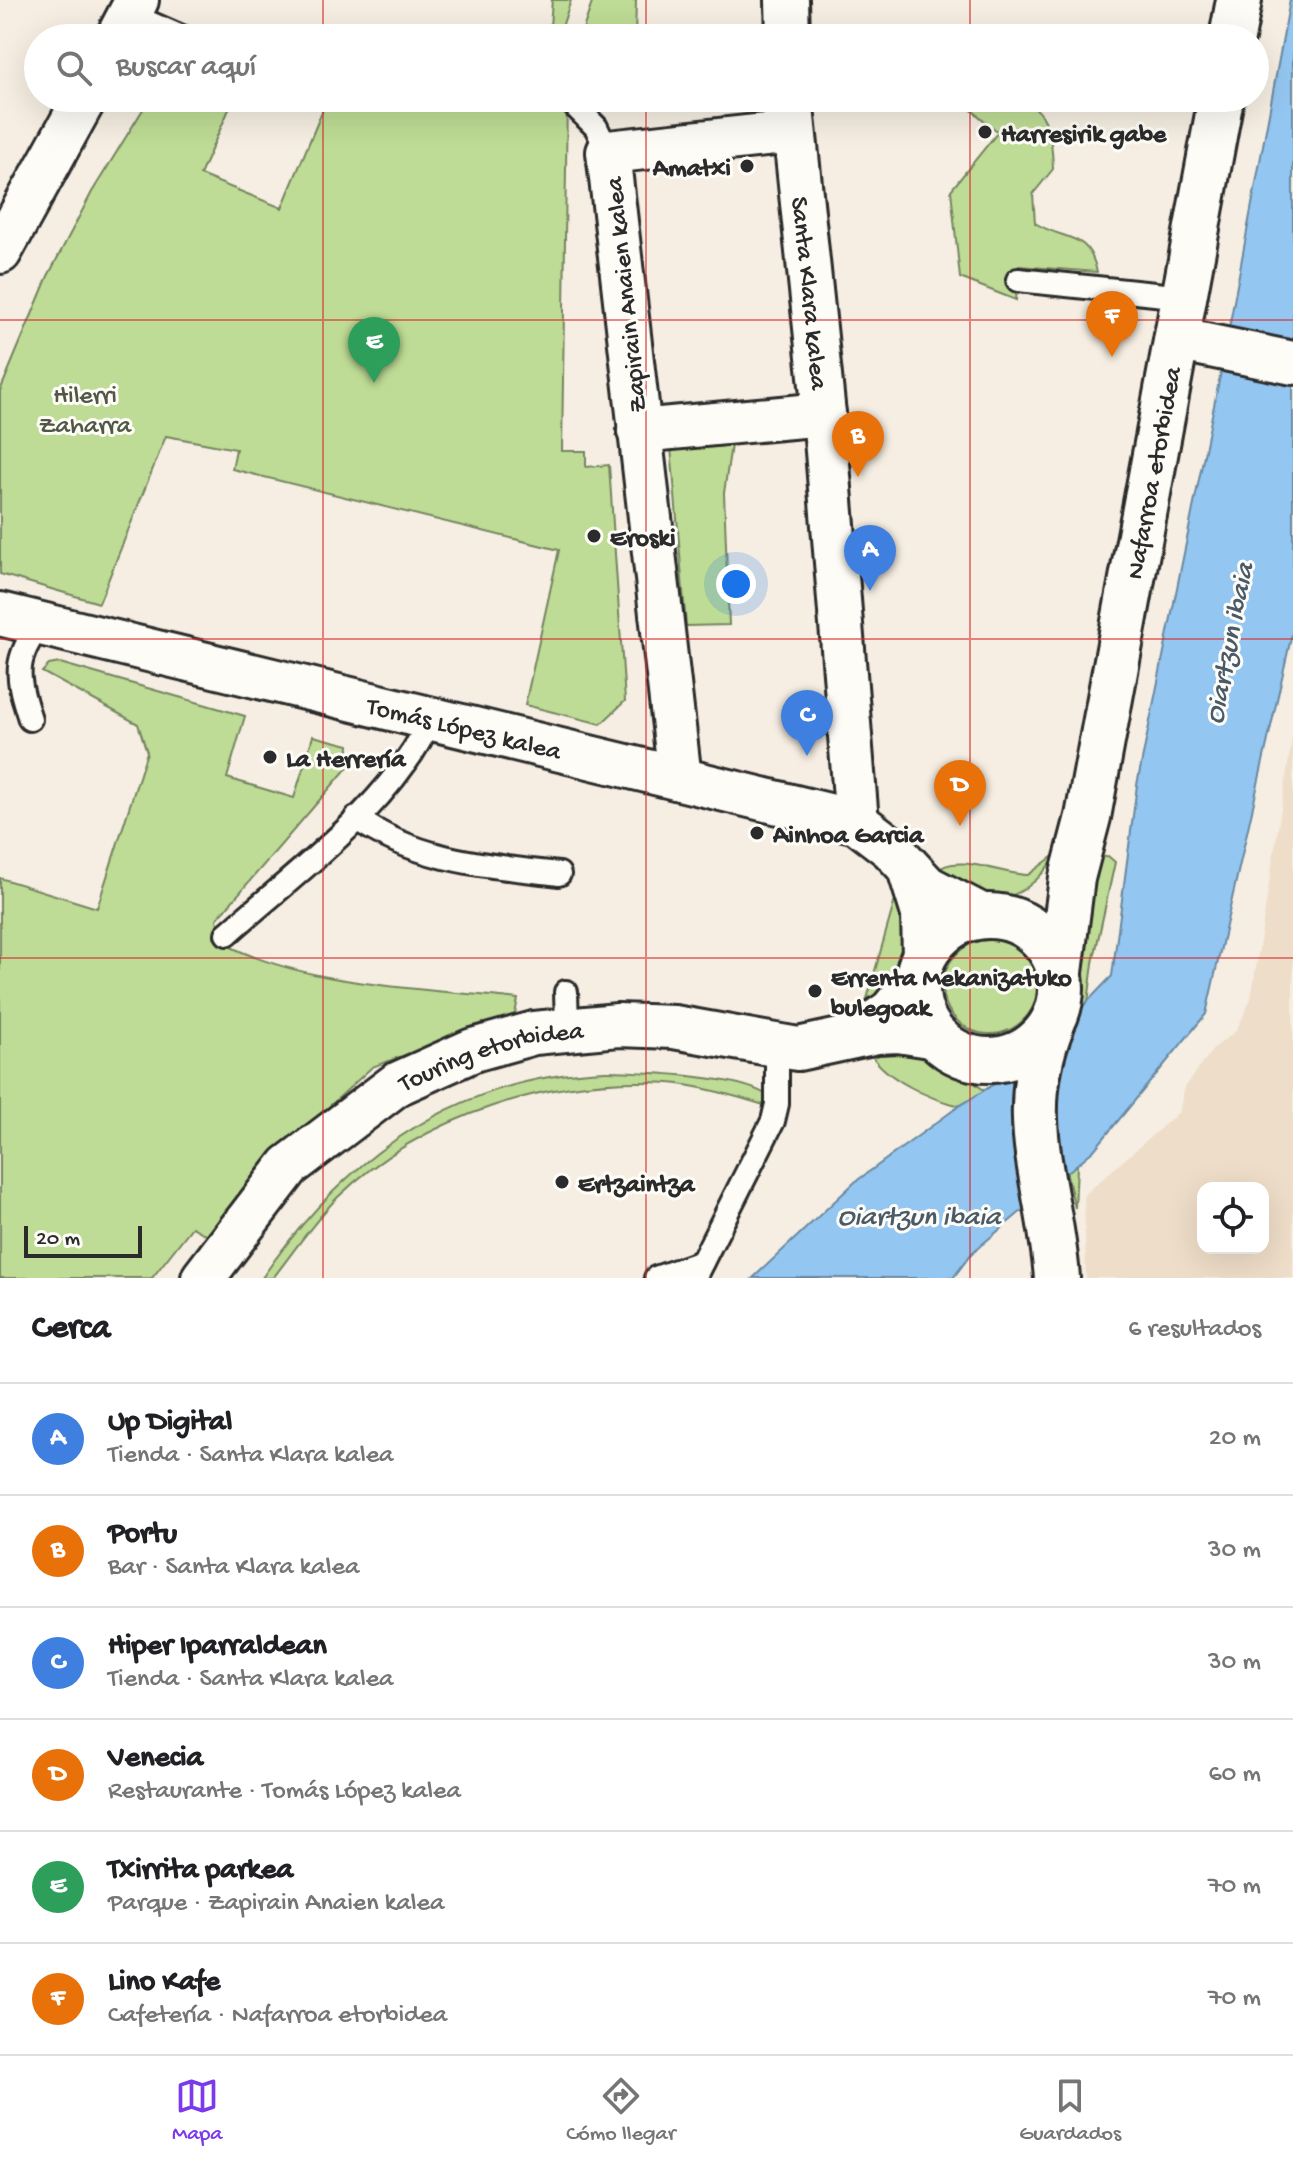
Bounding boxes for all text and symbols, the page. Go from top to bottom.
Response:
search box [24,24,1269,112]
icon: search [52,46,96,90]
text: Buscar aquí [116,51,256,86]
place label: Harresirik gabe [1001,121,1168,152]
marker: Harresirik gabe [976,123,994,141]
place label: Amatxi [652,155,731,186]
marker: Amatxi [738,157,756,175]
street label: Zapirain Anaien kalea [601,174,656,414]
street label: Santa Klara kalea [781,195,833,393]
pin: F [1086,291,1138,357]
pin: E [348,317,400,383]
street label: Nafarroa etorbidea [1121,363,1191,582]
park label: Hilerri Zaharra [39,382,133,443]
pin: B [832,411,884,477]
place label: Eroski [610,525,676,556]
pin: A [844,525,896,591]
marker: Eroski [585,527,603,545]
water label: Oiartzun ibaia [1200,559,1263,727]
your location [716,564,756,604]
pin: C [781,690,833,756]
street label: Tomás López kalea [361,692,565,770]
place label: La Herrería [286,746,407,777]
marker: La Herrería [261,748,279,766]
pin: D [934,760,986,826]
place label: Ainhoa Garcia [772,822,925,853]
marker: Ainhoa Garcia [748,824,766,842]
place label: Errenta Mekanizatuko bulegoak [830,965,1072,1026]
marker: Errenta Mekanizatuko bulegoak [806,982,824,1000]
street label: Touring etorbidea [393,1017,586,1102]
place label: Ertzaintza [578,1171,696,1202]
marker: Ertzaintza [553,1173,571,1191]
map controls [1197,1182,1269,1254]
button: locate [1197,1182,1269,1254]
water label: Oiartzun ibaia [837,1202,1002,1235]
scale bar [24,1222,142,1258]
text: 20 m [36,1227,80,1253]
text: Cerca [32,1310,110,1350]
text: 6 resultados [1128,1315,1261,1346]
text: Up Digital [108,1406,232,1441]
text: A [50,1424,66,1455]
text: 20 m [1209,1424,1261,1455]
text: Tienda · Santa Klara kalea [108,1441,394,1472]
text: Portu [108,1518,177,1553]
text: B [51,1536,65,1567]
text: 30 m [1208,1536,1261,1567]
text: Bar · Santa Klara kalea [108,1553,359,1584]
text: Hiper Iparraldean [108,1630,327,1665]
text: C [51,1648,65,1679]
text: 30 m [1208,1648,1261,1679]
text: Tienda · Santa Klara kalea [108,1665,394,1696]
text: Venecia [108,1742,203,1777]
text: D [50,1760,66,1791]
text: 60 m [1208,1760,1261,1791]
text: Restaurante · Tomás López kalea [108,1777,461,1808]
text: Txirrita parkea [108,1854,293,1889]
text: E [50,1872,66,1903]
text: 70 m [1208,1872,1261,1903]
text: Parque · Zapirain Anaien kalea [108,1889,444,1920]
text: Lino Kafe [108,1966,220,2001]
text: F [51,1984,65,2015]
text: 70 m [1208,1984,1261,2015]
text: Cafetería · Nafarroa etorbidea [108,2001,447,2032]
tab: Mapa [172,2074,222,2148]
tab: Cómo llegar [566,2074,675,2148]
tab: Guardados [1019,2074,1121,2148]

